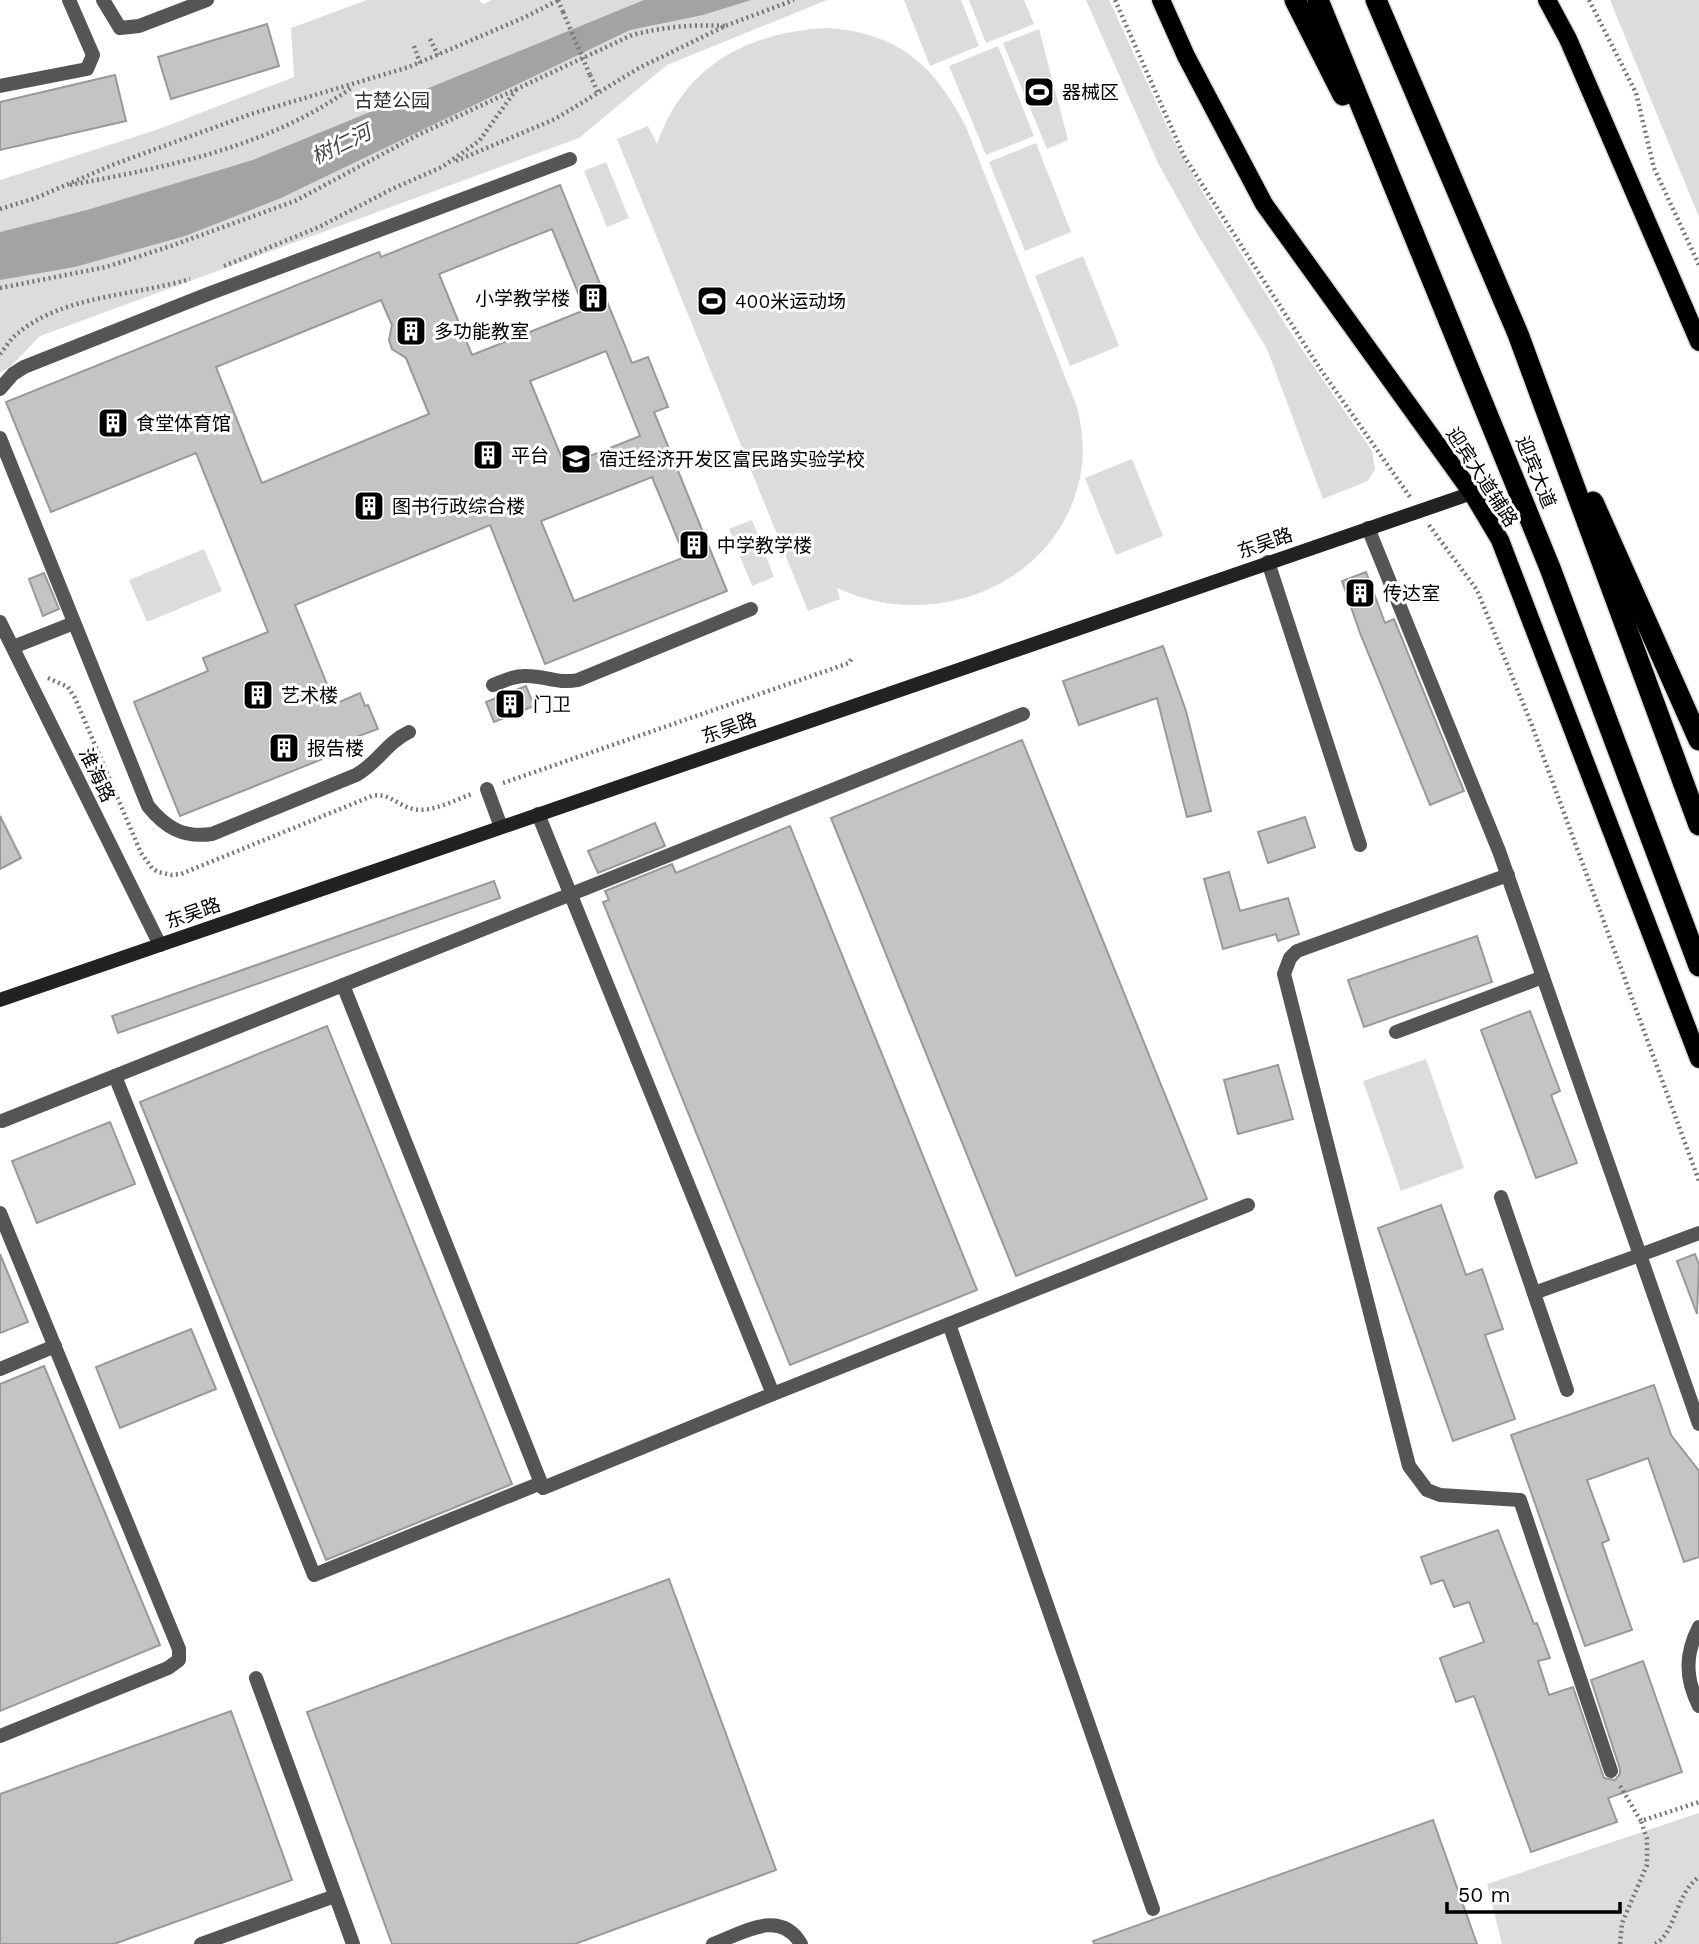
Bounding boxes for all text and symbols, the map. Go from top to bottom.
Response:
sports icon: 器械区 [1022,75,1056,109]
place label: 器械区 [1062,81,1119,104]
park label: 古楚公园 [354,89,430,112]
water label: 树仁河 [307,117,378,169]
building icon: 小学教学楼 [576,281,610,315]
sports icon: 400米运动场 [695,284,729,318]
place label: 小学教学楼 [475,287,570,310]
place label: 400米运动场 [735,290,846,313]
building icon: 多功能教室 [394,314,428,348]
place label: 多功能教室 [434,320,529,343]
building icon: 食堂体育馆 [96,406,130,440]
place label: 食堂体育馆 [136,412,231,435]
street label: 迎宾大道辅路 [1441,423,1523,531]
street label: 迎宾大道 [1511,432,1561,512]
building icon: 平台 [471,438,505,472]
school or university icon: 宿迁经济开发区富民路实验学校 [559,442,593,476]
place label: 平台 [511,444,549,467]
place label: 宿迁经济开发区富民路实验学校 [599,448,865,471]
building icon: 图书行政综合楼 [352,489,386,523]
place label: 图书行政综合楼 [392,495,525,518]
street label: 东吴路 [1234,523,1296,563]
building icon: 中学教学楼 [677,528,711,562]
place label: 中学教学楼 [717,534,812,557]
building icon: 传达室 [1343,576,1377,610]
place label: 传达室 [1383,582,1440,605]
building icon: 艺术楼 [241,678,275,712]
place label: 艺术楼 [281,684,338,707]
building icon: 门卫 [493,687,527,721]
place label: 门卫 [533,693,571,716]
street label: 东吴路 [698,708,760,748]
building icon: 报告楼 [267,731,301,765]
place label: 报告楼 [307,737,364,760]
street label: 淮海路 [74,744,120,806]
street label: 东吴路 [162,893,224,933]
scale bar [1447,1870,1620,1914]
text: 50 m [1458,1882,1510,1907]

